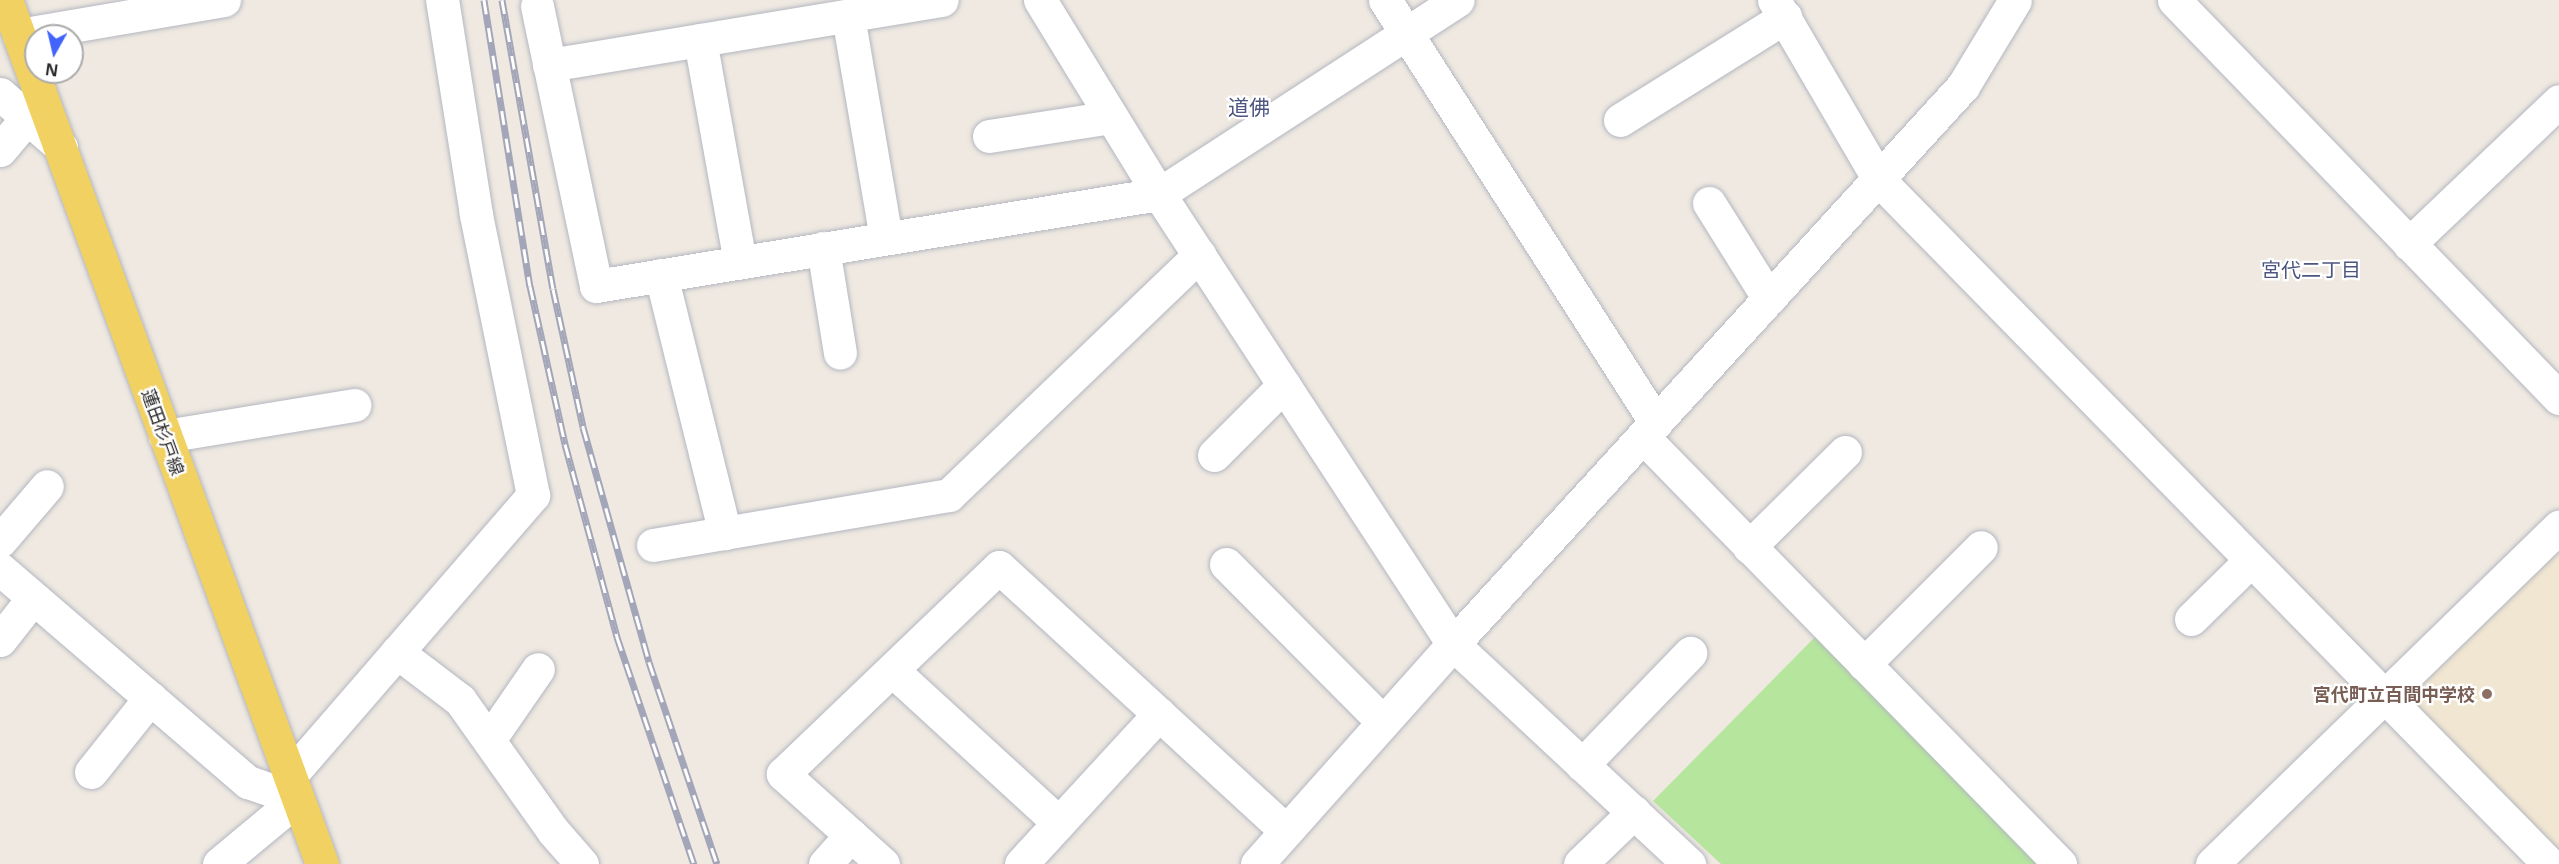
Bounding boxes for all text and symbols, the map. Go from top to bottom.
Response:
north arrow [24,24,84,84]
text: N [44,58,60,82]
district label: 道佛 [1228,94,1270,120]
district label: 宮代二丁目 [2261,257,2361,281]
street label: 蓮田杉戸線 [137,386,189,478]
place label: 宮代町立百間中学校 [2313,683,2475,705]
marker: 宮代町立百間中学校 [2480,687,2494,701]

